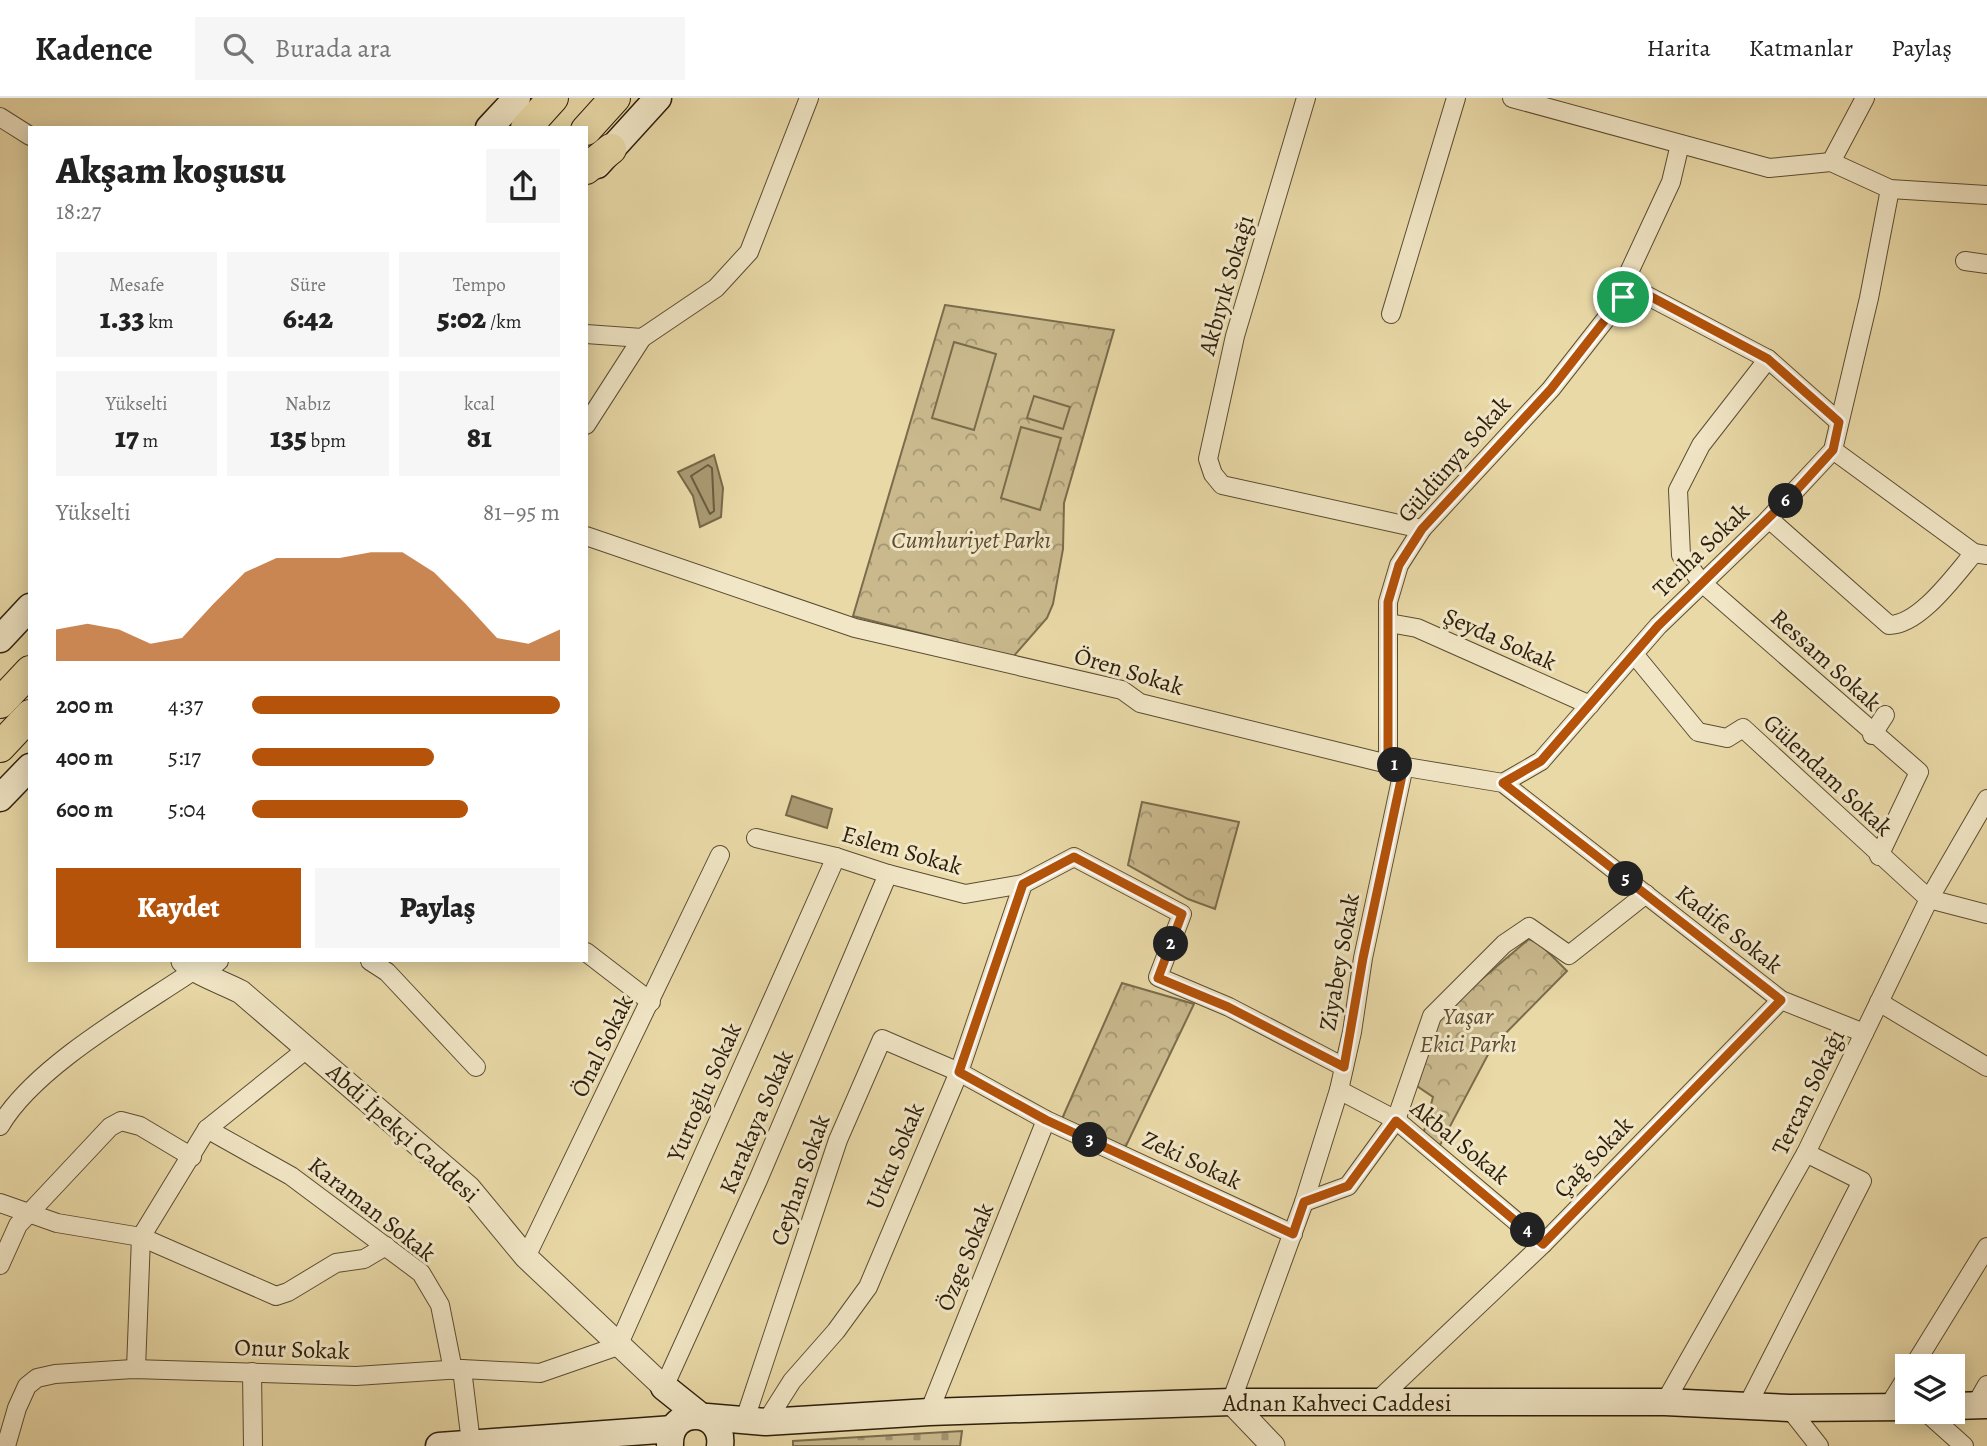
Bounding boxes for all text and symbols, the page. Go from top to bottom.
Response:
search box [195,17,685,80]
text: Kadence [35,26,153,71]
icon: search [219,29,257,67]
text: Burada ara [275,31,391,66]
text: Harita [1647,32,1711,64]
text: Katmanlar [1749,32,1853,64]
text: Paylaş [1891,32,1952,64]
text: Akşam koşusu [56,144,286,196]
button: share [486,149,560,223]
text: 18:27 [56,196,101,227]
street label: Akbıyık Sokağı [1190,211,1261,360]
pin [1593,267,1653,327]
text: Mesafe [109,272,164,298]
text: Süre [290,272,326,298]
text: Tempo [453,272,506,298]
icon: arrive [1604,278,1642,316]
text: 1.33 [100,298,145,338]
text: 6:42 [283,298,333,338]
text: 5:02 [437,298,486,338]
text: km [145,309,174,335]
text: /km [486,309,522,335]
street label: Güldünya Sokak [1390,389,1518,529]
text: Yükselti [106,391,168,417]
text: Nabız [285,391,331,417]
text: kcal [464,391,495,417]
text: 17 [115,417,139,457]
text: 135 [270,417,307,457]
text: 81 [467,417,492,457]
text: m [139,428,158,454]
text: bpm [307,428,346,454]
pin: 6 [1768,484,1803,518]
text: 6 [1781,487,1790,513]
street label: Tenha Sokak [1646,496,1756,604]
text: Yükselti [56,497,131,528]
text: 81–95 m [483,497,560,528]
park label: Cumhuriyet Parkı [891,524,1051,556]
street label: Şeyda Sokak [1438,600,1562,678]
street label: Ressam Sokak [1764,602,1888,718]
street label: Ören Sokak [1070,639,1188,703]
text: 200 m [56,690,114,721]
text: 4:37 [168,690,203,721]
street label: Gülendam Sokak [1756,707,1900,843]
text: 400 m [56,742,113,773]
text: 5:17 [168,742,201,773]
pin: 1 [1378,748,1412,782]
text: 1 [1391,751,1398,777]
text: 600 m [56,794,113,825]
text: 5:04 [168,794,206,825]
street label: Eslem Sokak [838,818,966,882]
pin: 5 [1608,862,1644,896]
text: 5 [1621,865,1630,891]
button: Kaydet [56,868,301,948]
button: Paylaş [315,868,560,948]
street label: Kadife Sokak [1669,877,1789,981]
street label: Ziyabey Sokak [1311,891,1367,1033]
pin: 2 [1154,926,1188,962]
text: 2 [1166,930,1175,956]
street label: Önal Sokak [563,989,641,1103]
park label: Yaşar Ekici Parkı [1419,1000,1517,1060]
street label: Yurtoğlu Sokak [659,1018,749,1167]
street label: Tercan Sokağı [1764,1024,1852,1160]
street label: Karakaya Sokak [711,1045,801,1199]
street label: Abdi İpekçi Caddesi [319,1055,486,1210]
street label: Akbal Sokak [1403,1092,1516,1192]
street label: Utku Sokak [858,1098,932,1214]
street label: Çağ Sokak [1546,1109,1640,1205]
street label: Ceyhan Sokak [763,1110,837,1250]
pin: 3 [1072,1122,1108,1158]
street label: Zeki Sokak [1137,1123,1247,1197]
text: 3 [1085,1126,1094,1152]
street label: Karaman Sokak [301,1149,443,1269]
street label: Özge Sokak [929,1198,1001,1316]
pin: 4 [1510,1212,1546,1248]
text: 4 [1523,1216,1532,1242]
street label: Onur Sokak [234,1331,350,1367]
map controls [1895,1354,1965,1424]
button: layers [1895,1354,1965,1424]
street label: Adnan Kahveci Caddesi [1221,1387,1452,1419]

